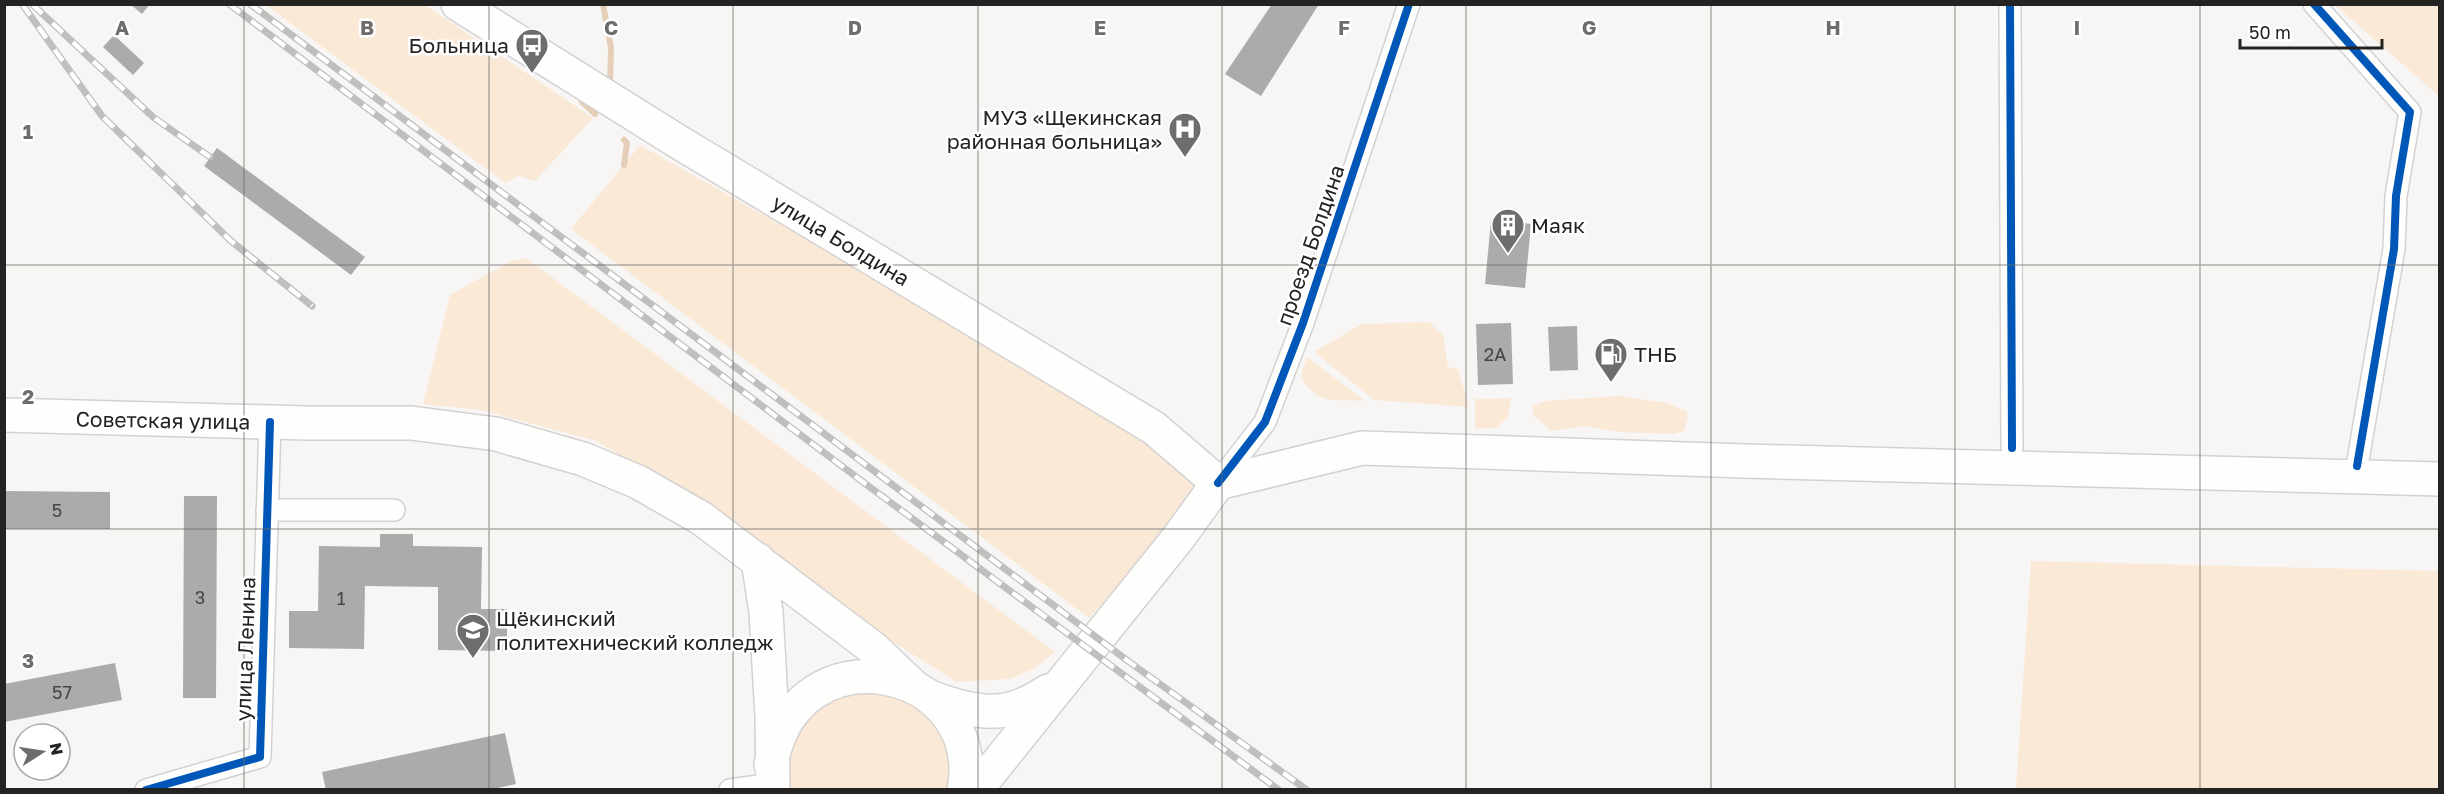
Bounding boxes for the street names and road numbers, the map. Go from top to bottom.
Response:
street label: проезд Болдина [1270,161,1350,329]
street label: улица Болдина [768,189,914,291]
street label: Советская улица [75,405,251,435]
street label: улица Ленина [229,576,261,722]

